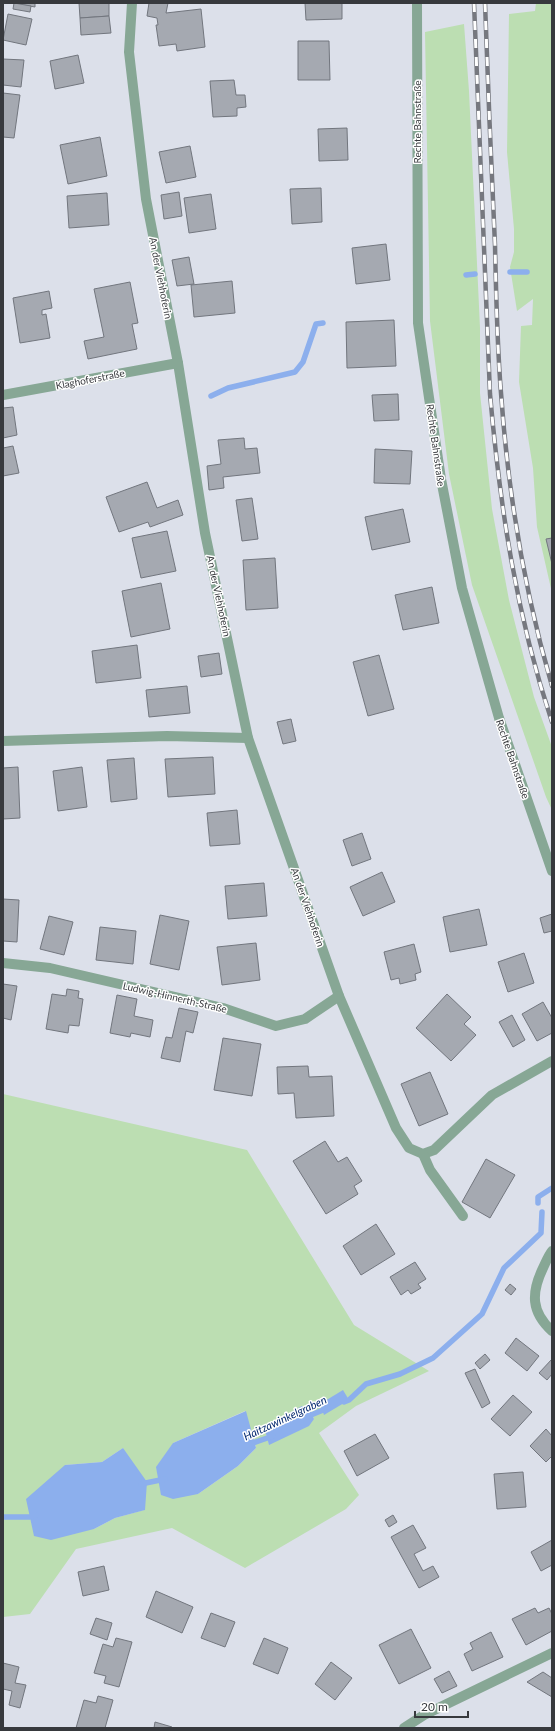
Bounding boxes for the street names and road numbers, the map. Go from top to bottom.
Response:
street label: Rechte Bahnstraße [411,81,423,163]
street label: An der Viehhoferin [147,236,175,320]
street label: Klaghoferstraße [54,366,126,392]
street label: Rechte Bahnstraße [424,403,448,487]
street label: An der Viehhoferin [205,554,233,638]
street label: Rechte Bahnstraße [494,718,532,800]
street label: An der Viehhoferin [289,866,327,948]
street label: Ludwig-Hinnerth-Straße [122,979,228,1015]

